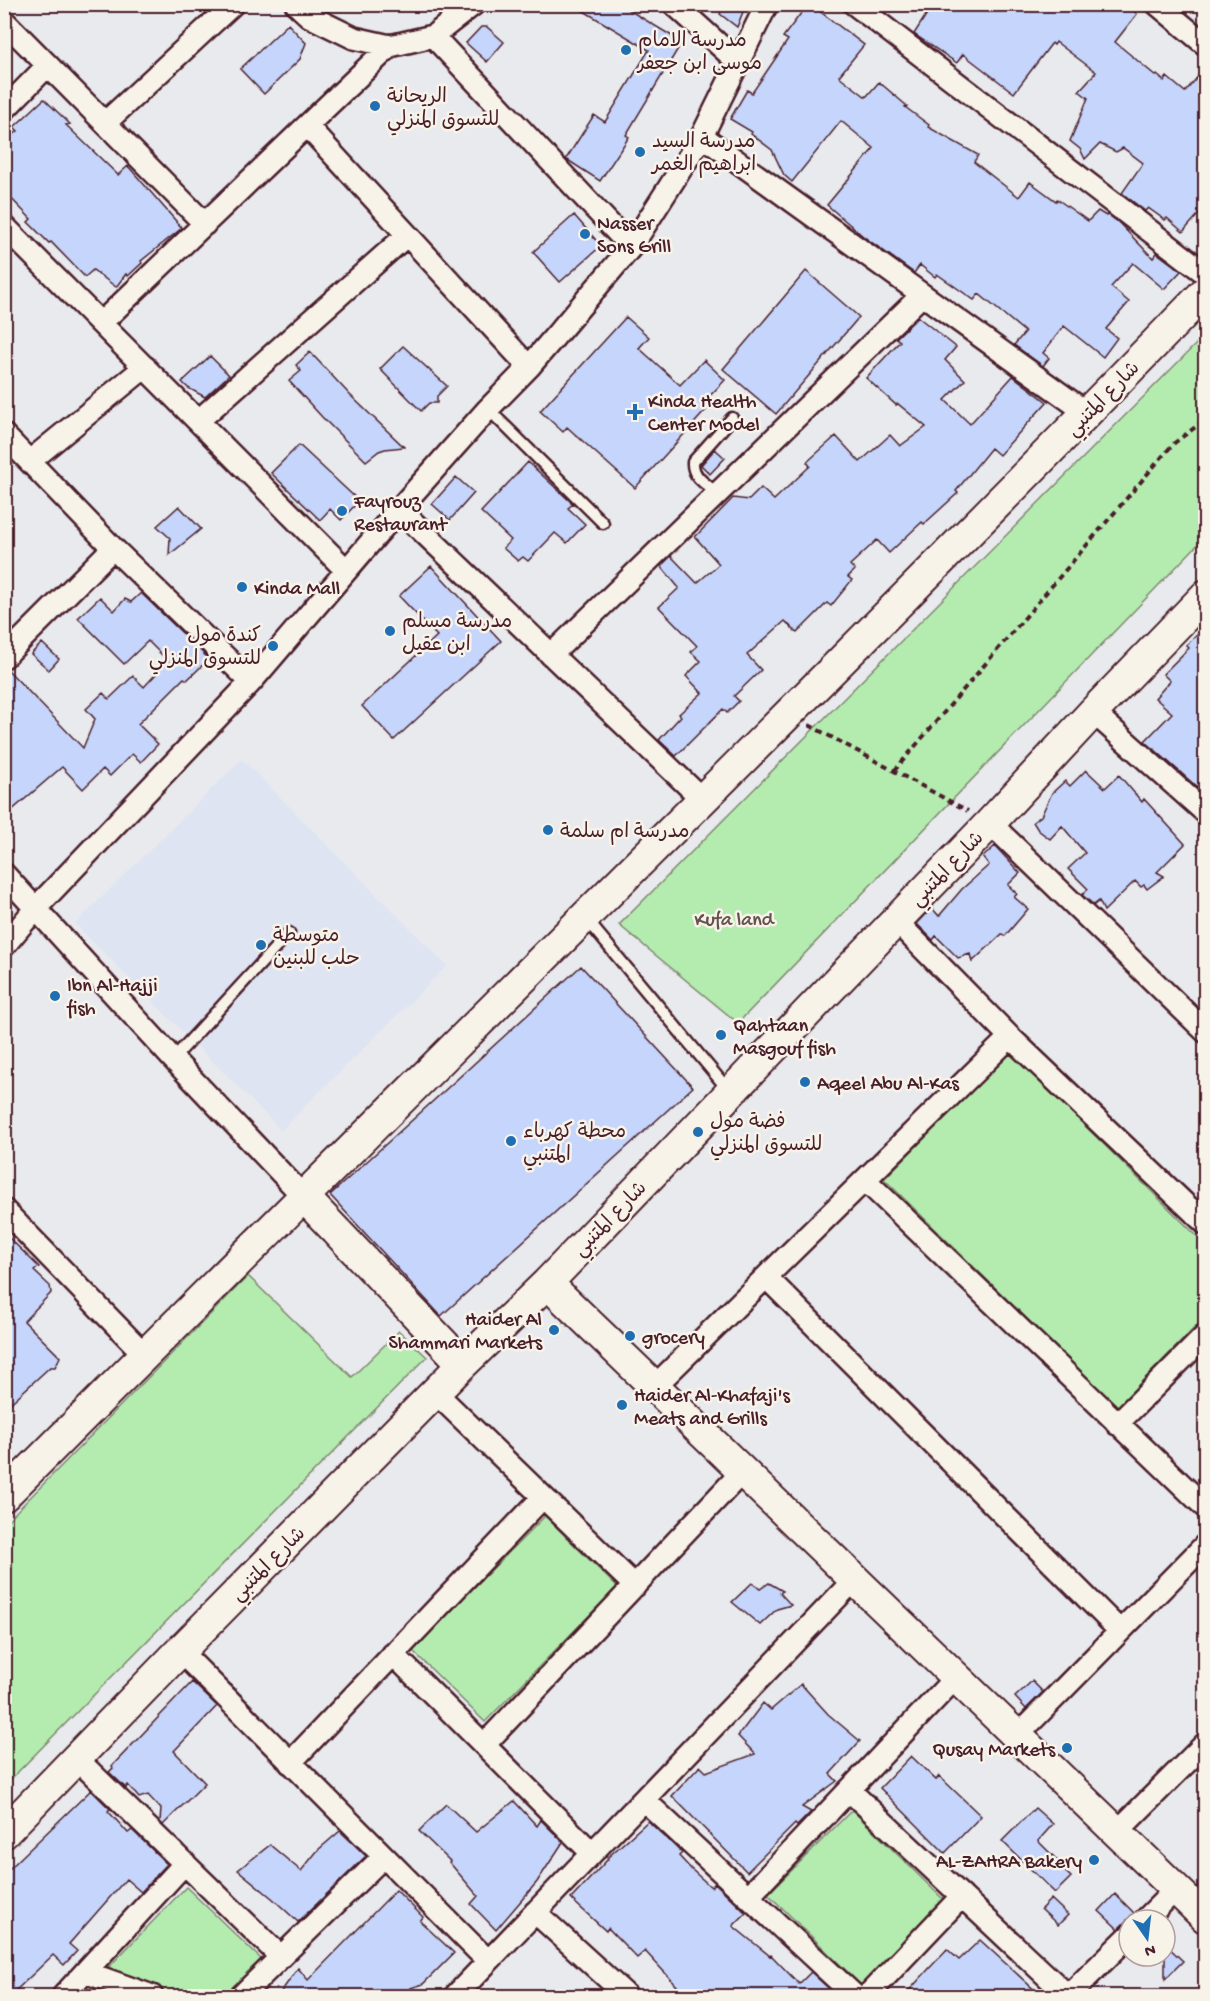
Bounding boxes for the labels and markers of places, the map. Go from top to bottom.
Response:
place label: مدرسة الامام موسى ابن جعفر [636,30,762,77]
marker: مدرسة الامام موسى ابن جعفر [619,43,633,57]
place label: الريحانة للتسوق المنزلي [387,86,499,136]
marker: الريحانة للتسوق المنزلي [368,99,382,113]
place label: مدرسة السيد ابراهيم الغمر [650,131,756,178]
marker: مدرسة السيد ابراهيم الغمر [633,145,647,159]
place label: Nasser Sons Grill [597,214,671,260]
marker: Nasser Sons Grill [578,227,592,241]
place label: Kinda Health Center Model [648,392,760,438]
marker: Kinda Health Center Model [626,403,644,421]
place label: Fayrouz Restaurant [353,492,449,538]
marker: Fayrouz Restaurant [335,504,349,518]
place label: Kinda Mall [254,579,340,602]
marker: Kinda Mall [235,580,249,594]
place label: مدرسة مسلم ابن عقيل [402,611,512,658]
marker: مدرسة مسلم ابن عقيل [383,624,397,638]
place label: كندة مول للتسوق المنزلي [149,625,261,675]
marker: كندة مول للتسوق المنزلي [266,639,280,653]
place label: مدرسة ام سلمة [560,821,690,845]
marker: مدرسة ام سلمة [541,823,555,837]
place label: متوسطة حلب للبنين [273,925,360,972]
marker: متوسطة حلب للبنين [254,938,268,952]
place label: Ibn Al-Hajji fish [66,976,158,1022]
marker: Ibn Al-Hajji fish [48,989,62,1003]
place label: Qahtaan Masgouf fish [733,1016,836,1062]
marker: Qahtaan Masgouf fish [714,1028,728,1042]
place label: Aqeel Abu Al-Kas [817,1074,960,1097]
marker: Aqeel Abu Al-Kas [798,1075,812,1089]
place label: فضة مول للتسوق المنزلي [710,1111,822,1161]
place label: محطة كهرباء المتنبي [523,1121,626,1171]
marker: فضة مول للتسوق المنزلي [691,1125,705,1139]
marker: محطة كهرباء المتنبي [504,1134,518,1148]
place label: Haider Al Shammari Markets [388,1310,543,1356]
marker: Haider Al Shammari Markets [547,1323,561,1337]
place label: grocery [642,1328,705,1351]
marker: grocery [623,1329,637,1343]
place label: Haider Al-Khafaji's Meats and Grills [634,1386,791,1432]
marker: Haider Al-Khafaji's Meats and Grills [615,1398,629,1412]
place label: Qusay Markets [932,1740,1056,1763]
marker: Qusay Markets [1060,1741,1074,1755]
place label: AL-ZAHRA Bakery [936,1852,1082,1875]
marker: AL-ZAHRA Bakery [1087,1853,1101,1867]

